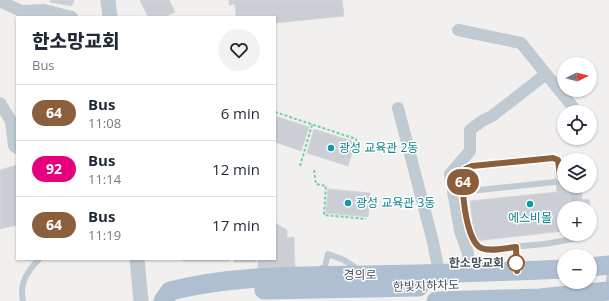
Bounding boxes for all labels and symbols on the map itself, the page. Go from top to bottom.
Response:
north arrow [557,57,597,97]
place label: 광성 교육관 2동 [339,139,418,156]
marker: 광성 교육관 2동 [326,143,336,153]
line badge: 64 [445,169,481,195]
place label: 광성 교육관 3동 [356,194,435,211]
marker: 광성 교육관 3동 [343,198,353,208]
marker: 에스비몰 [525,199,535,209]
place label: 에스비몰 [508,209,552,226]
place label: 한소망교회 [449,254,504,271]
marker: 한소망교회 [507,254,525,272]
street label: 경의로 [343,266,377,283]
street label: 한빛지하차도 [393,276,459,295]

